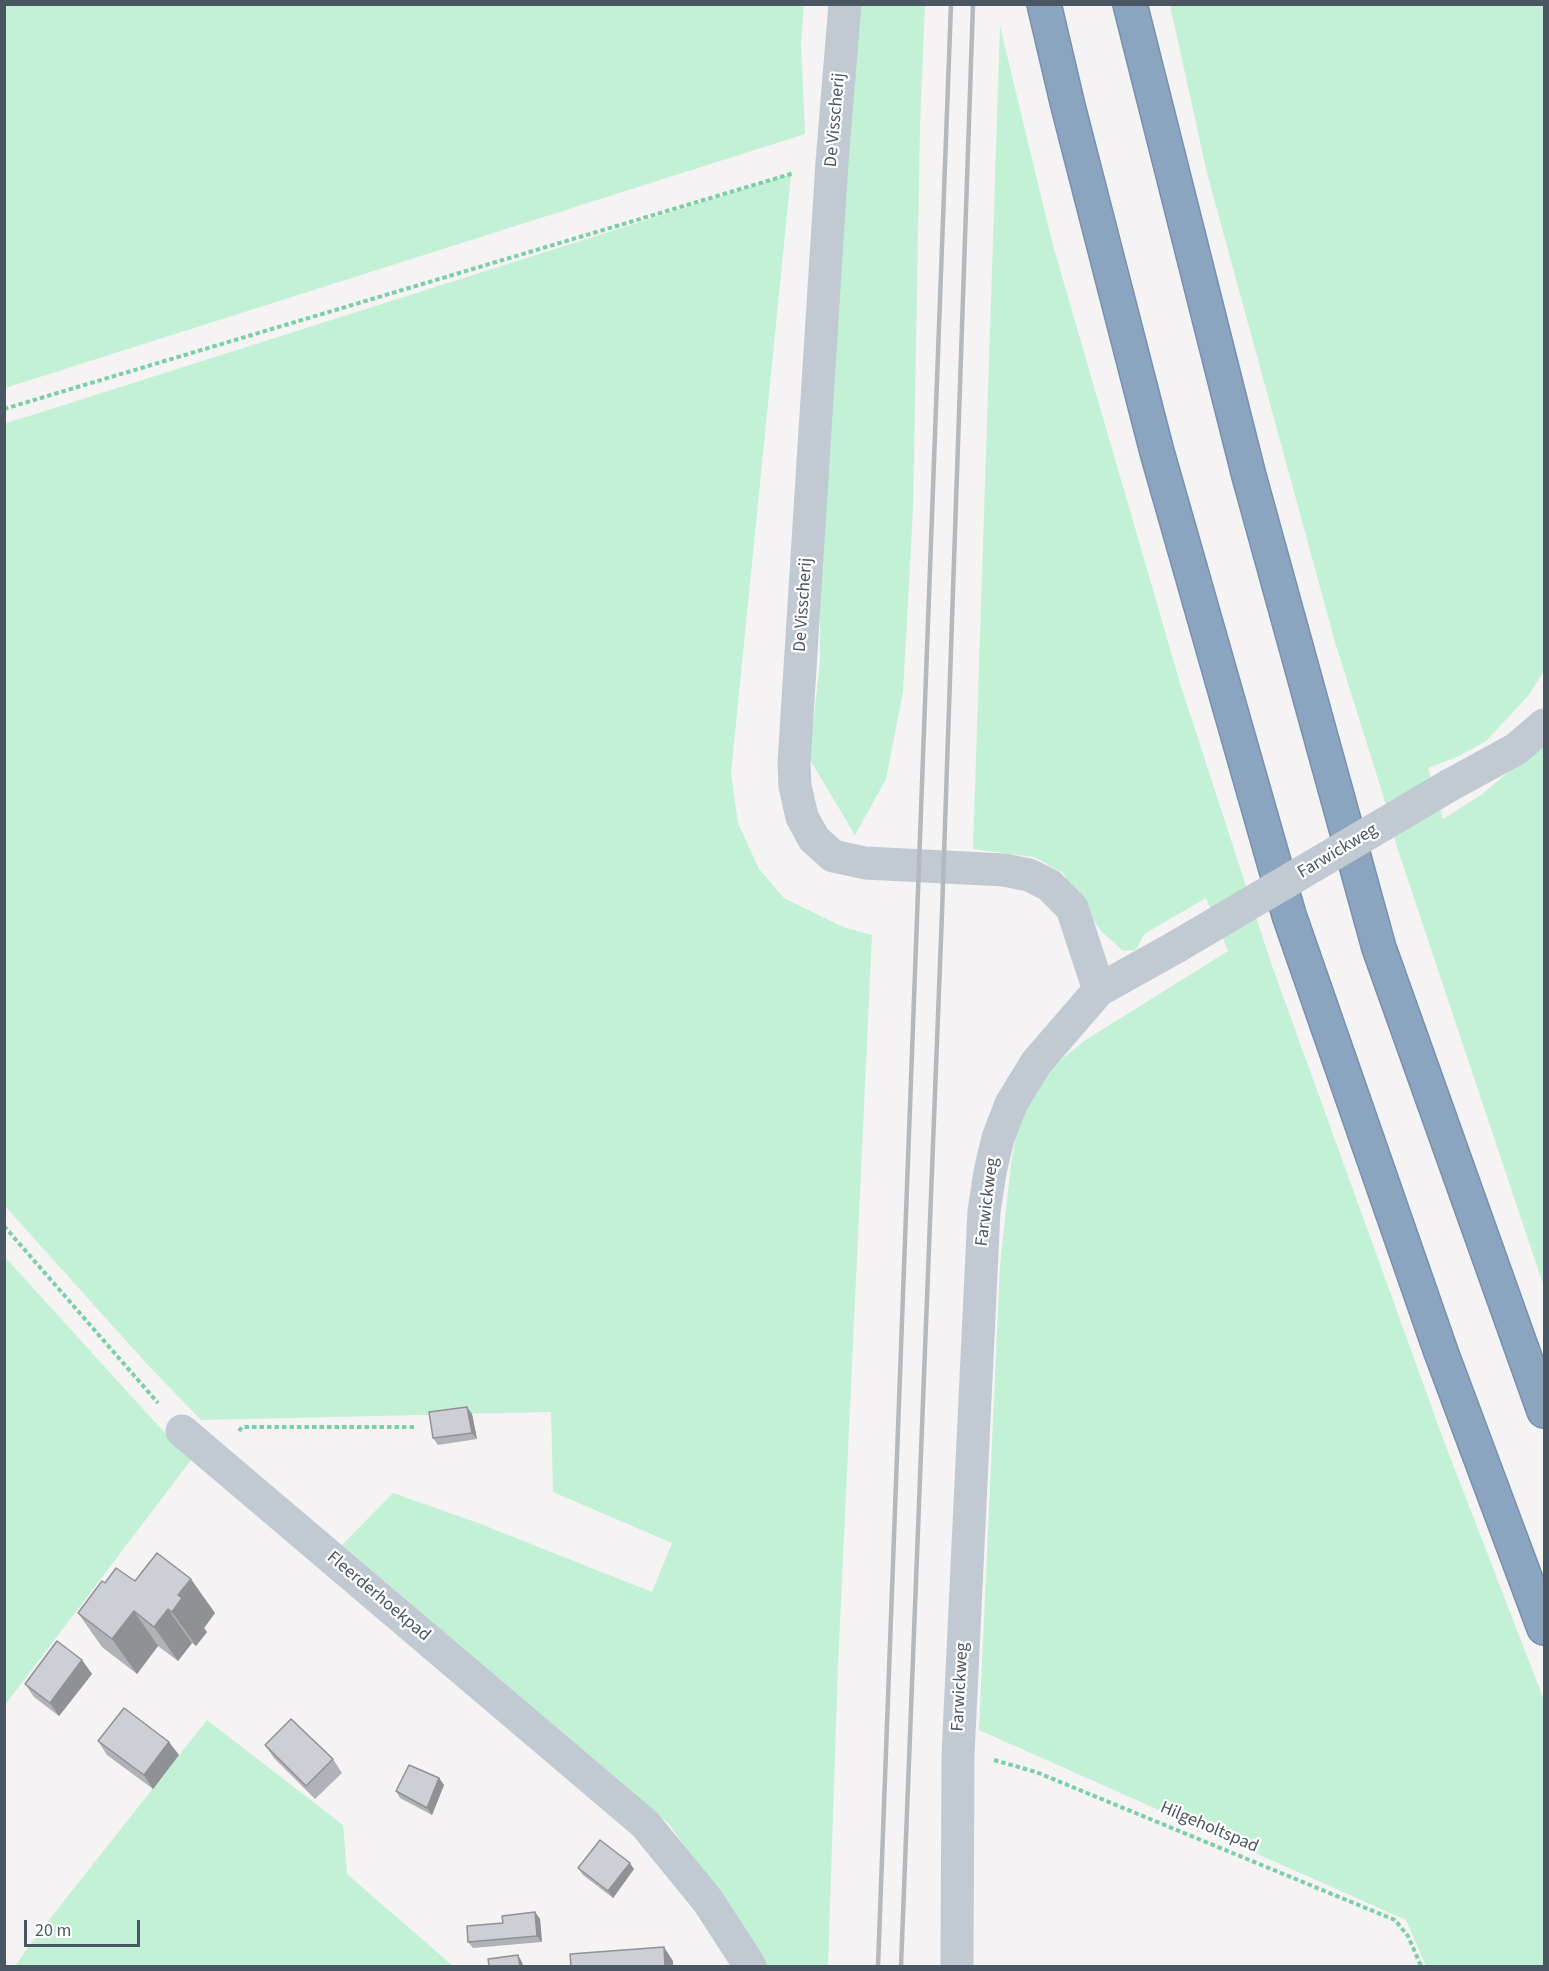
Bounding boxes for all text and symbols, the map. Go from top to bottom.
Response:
street label: De Visscherij [821,72,851,168]
street label: De Visscherij [790,557,818,653]
street label: Farwickweg [1294,820,1382,884]
street label: Farwickweg [972,1156,1004,1248]
street label: Fleerderhoekpad [322,1547,434,1647]
street label: Farwickweg [948,1642,974,1732]
street label: Hilgeholtspad [1157,1798,1261,1858]
scale bar [27,1908,142,1946]
text: 20 m [35,1918,71,1943]

